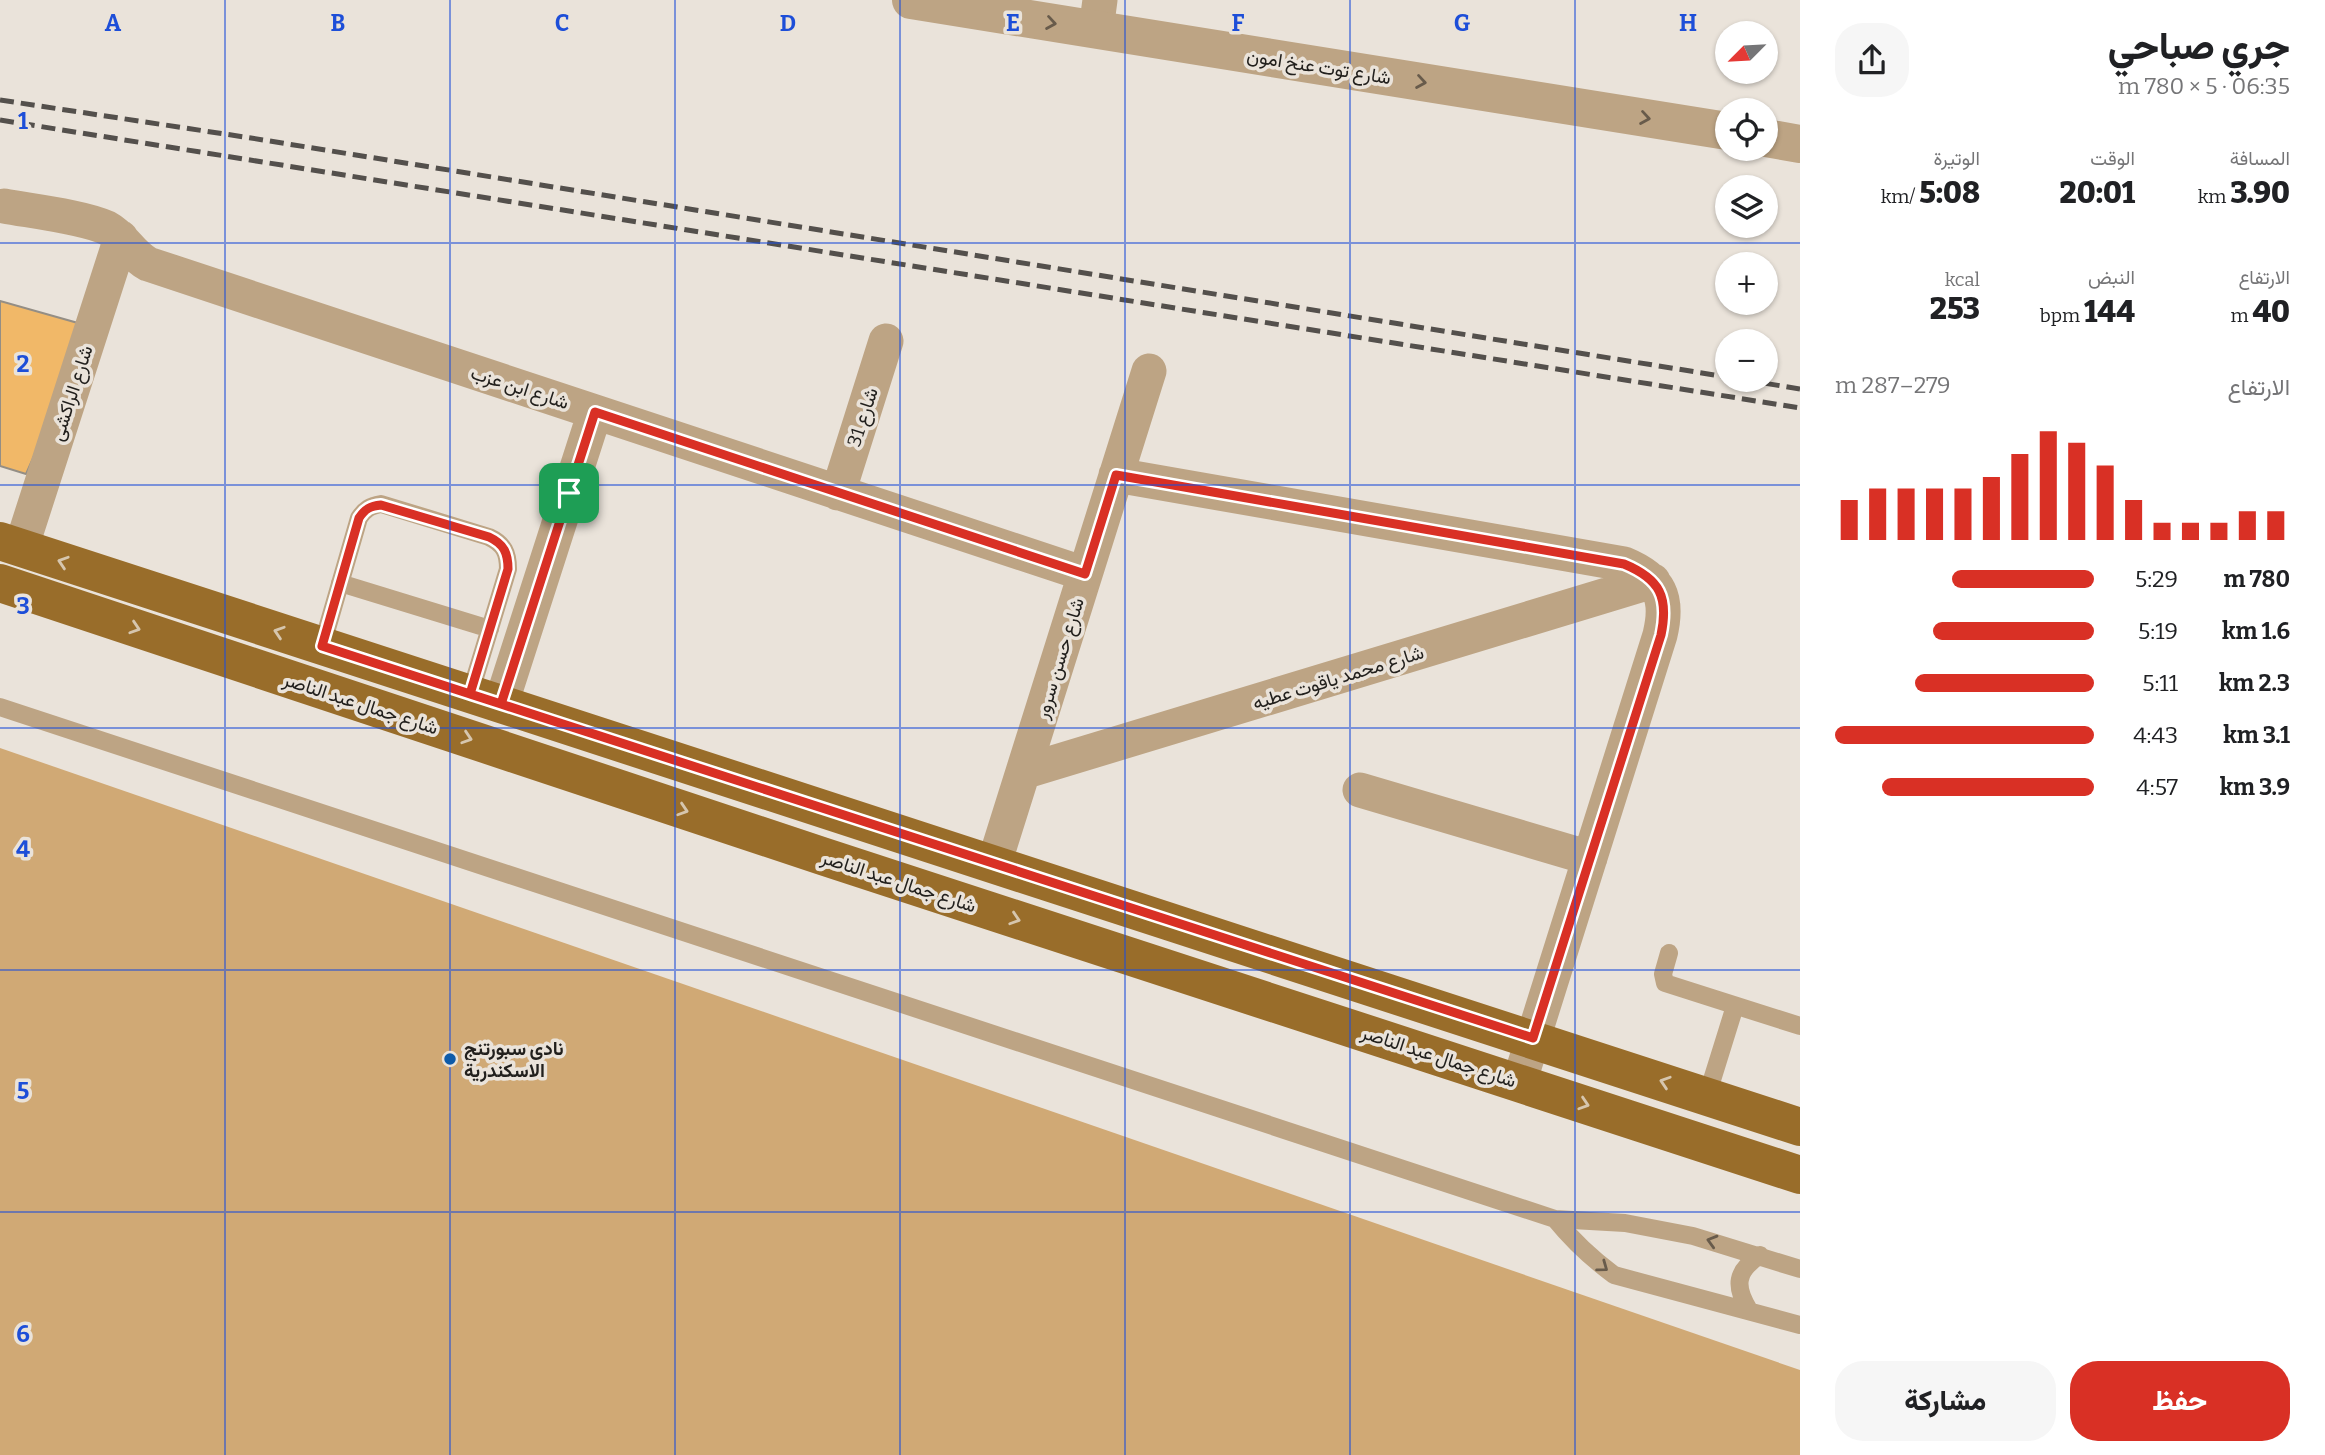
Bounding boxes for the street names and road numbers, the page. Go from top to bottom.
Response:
street label: شارع توت عنخ امون [1245,44,1393,91]
street label: شارع الراكشى [45,342,99,444]
street label: شارع ابن عزب [468,361,572,415]
street label: شارع 31 [842,385,884,450]
street label: شارع حسن سرور [1030,595,1090,723]
street label: شارع محمد ياقوت عطيه [1250,640,1427,715]
street label: شارع جمال عبد الناصر [279,667,441,740]
street label: شارع جمال عبد الناصر [817,845,979,918]
street label: شارع جمال عبد الناصر [1357,1020,1519,1093]

